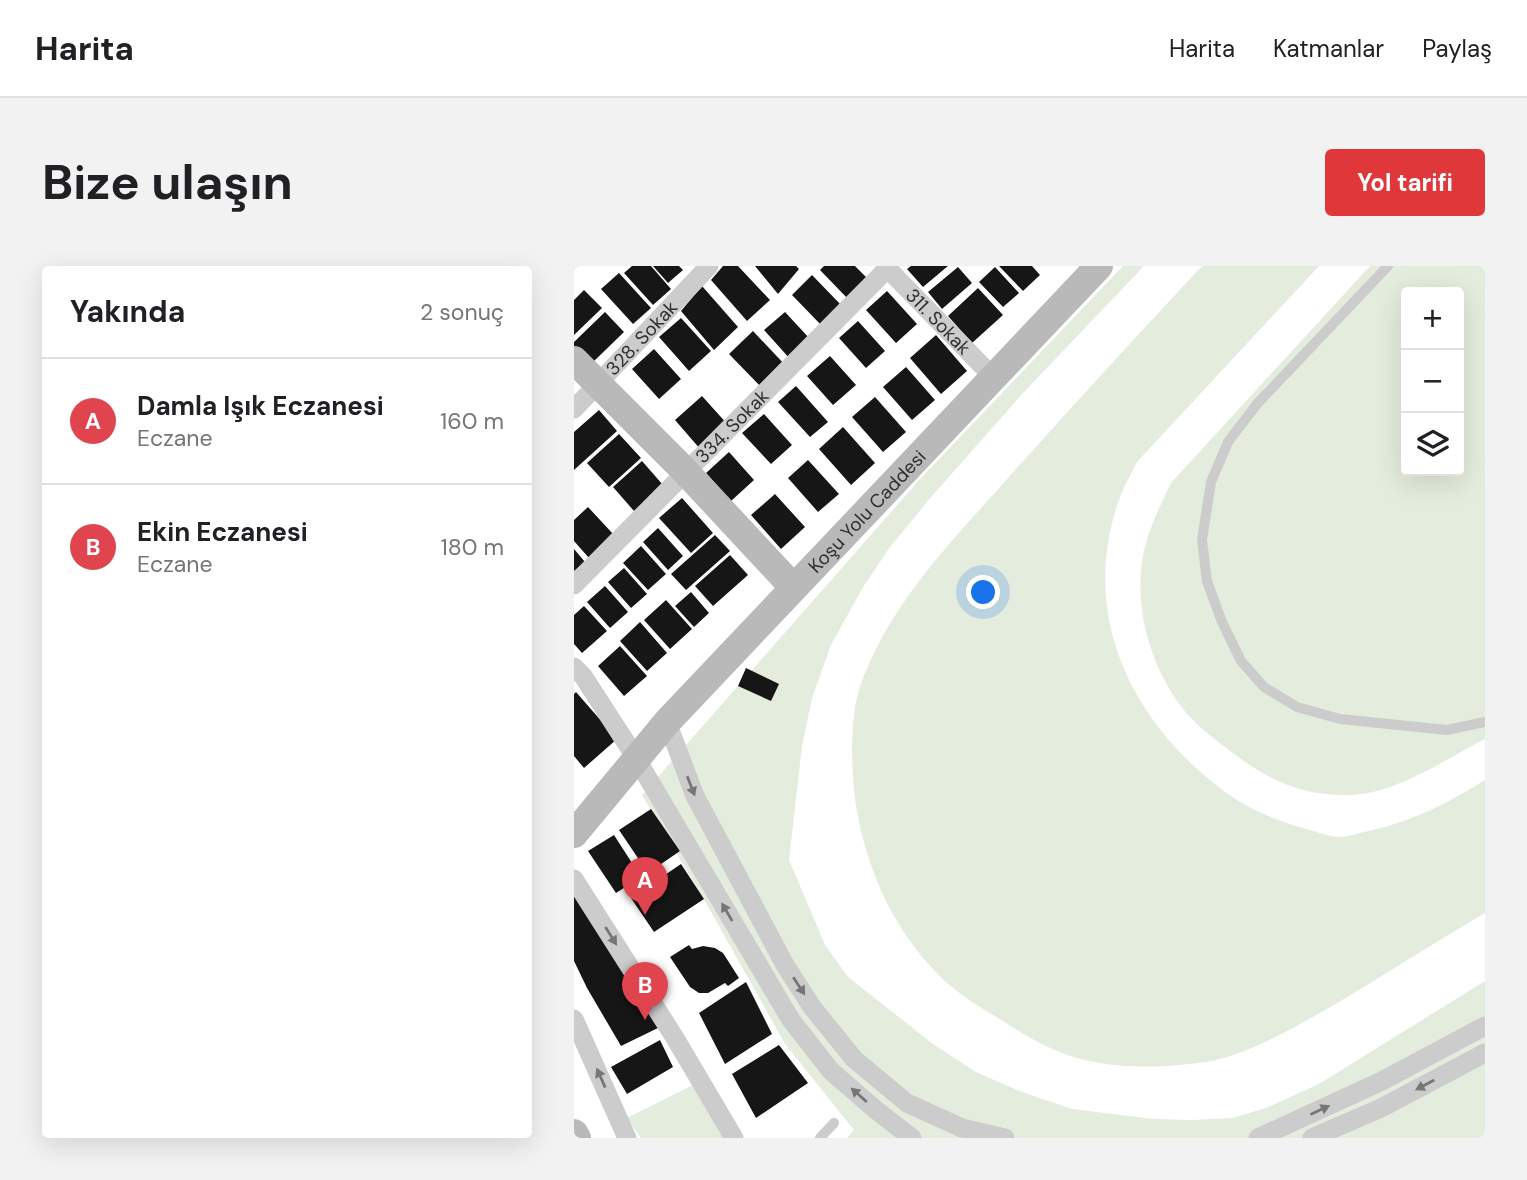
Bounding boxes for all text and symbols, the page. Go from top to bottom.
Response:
text: Harita [35,27,134,70]
text: Harita [1169,33,1235,64]
text: Katmanlar [1273,33,1384,64]
text: Paylaş [1422,33,1492,64]
button: Yol tarifi [1325,149,1485,216]
text: Bize ulaşın [42,150,293,214]
street label: 311. Sokak [900,283,977,360]
map controls [1401,287,1464,476]
button: + [1401,287,1464,350]
text: Yakında [70,292,185,331]
street label: 328. Sokak [600,295,683,381]
text: 2 sonuç [420,297,504,327]
button: − [1401,350,1464,413]
street label: 334. Sokak [690,384,774,469]
text: Damla Işık Eczanesi [137,389,384,423]
text: A [85,406,101,436]
text: 160 m [440,406,504,436]
button: layers [1401,413,1464,476]
text: Eczane [137,423,212,453]
street label: Koşu Yolu Caddesi [803,445,931,578]
text: Ekin Eczanesi [137,515,308,549]
text: B [86,532,100,562]
text: 180 m [440,532,504,562]
text: Eczane [137,549,212,579]
your location [966,575,1000,609]
one-way arrow [686,775,697,796]
pin: A [622,857,668,915]
one-way arrow [721,902,733,921]
one-way arrow [604,926,617,946]
pin: B [622,962,668,1020]
one-way arrow [792,977,805,996]
one-way arrow [595,1068,607,1088]
one-way arrow [1415,1079,1434,1091]
one-way arrow [851,1088,868,1104]
one-way arrow [1310,1104,1330,1115]

